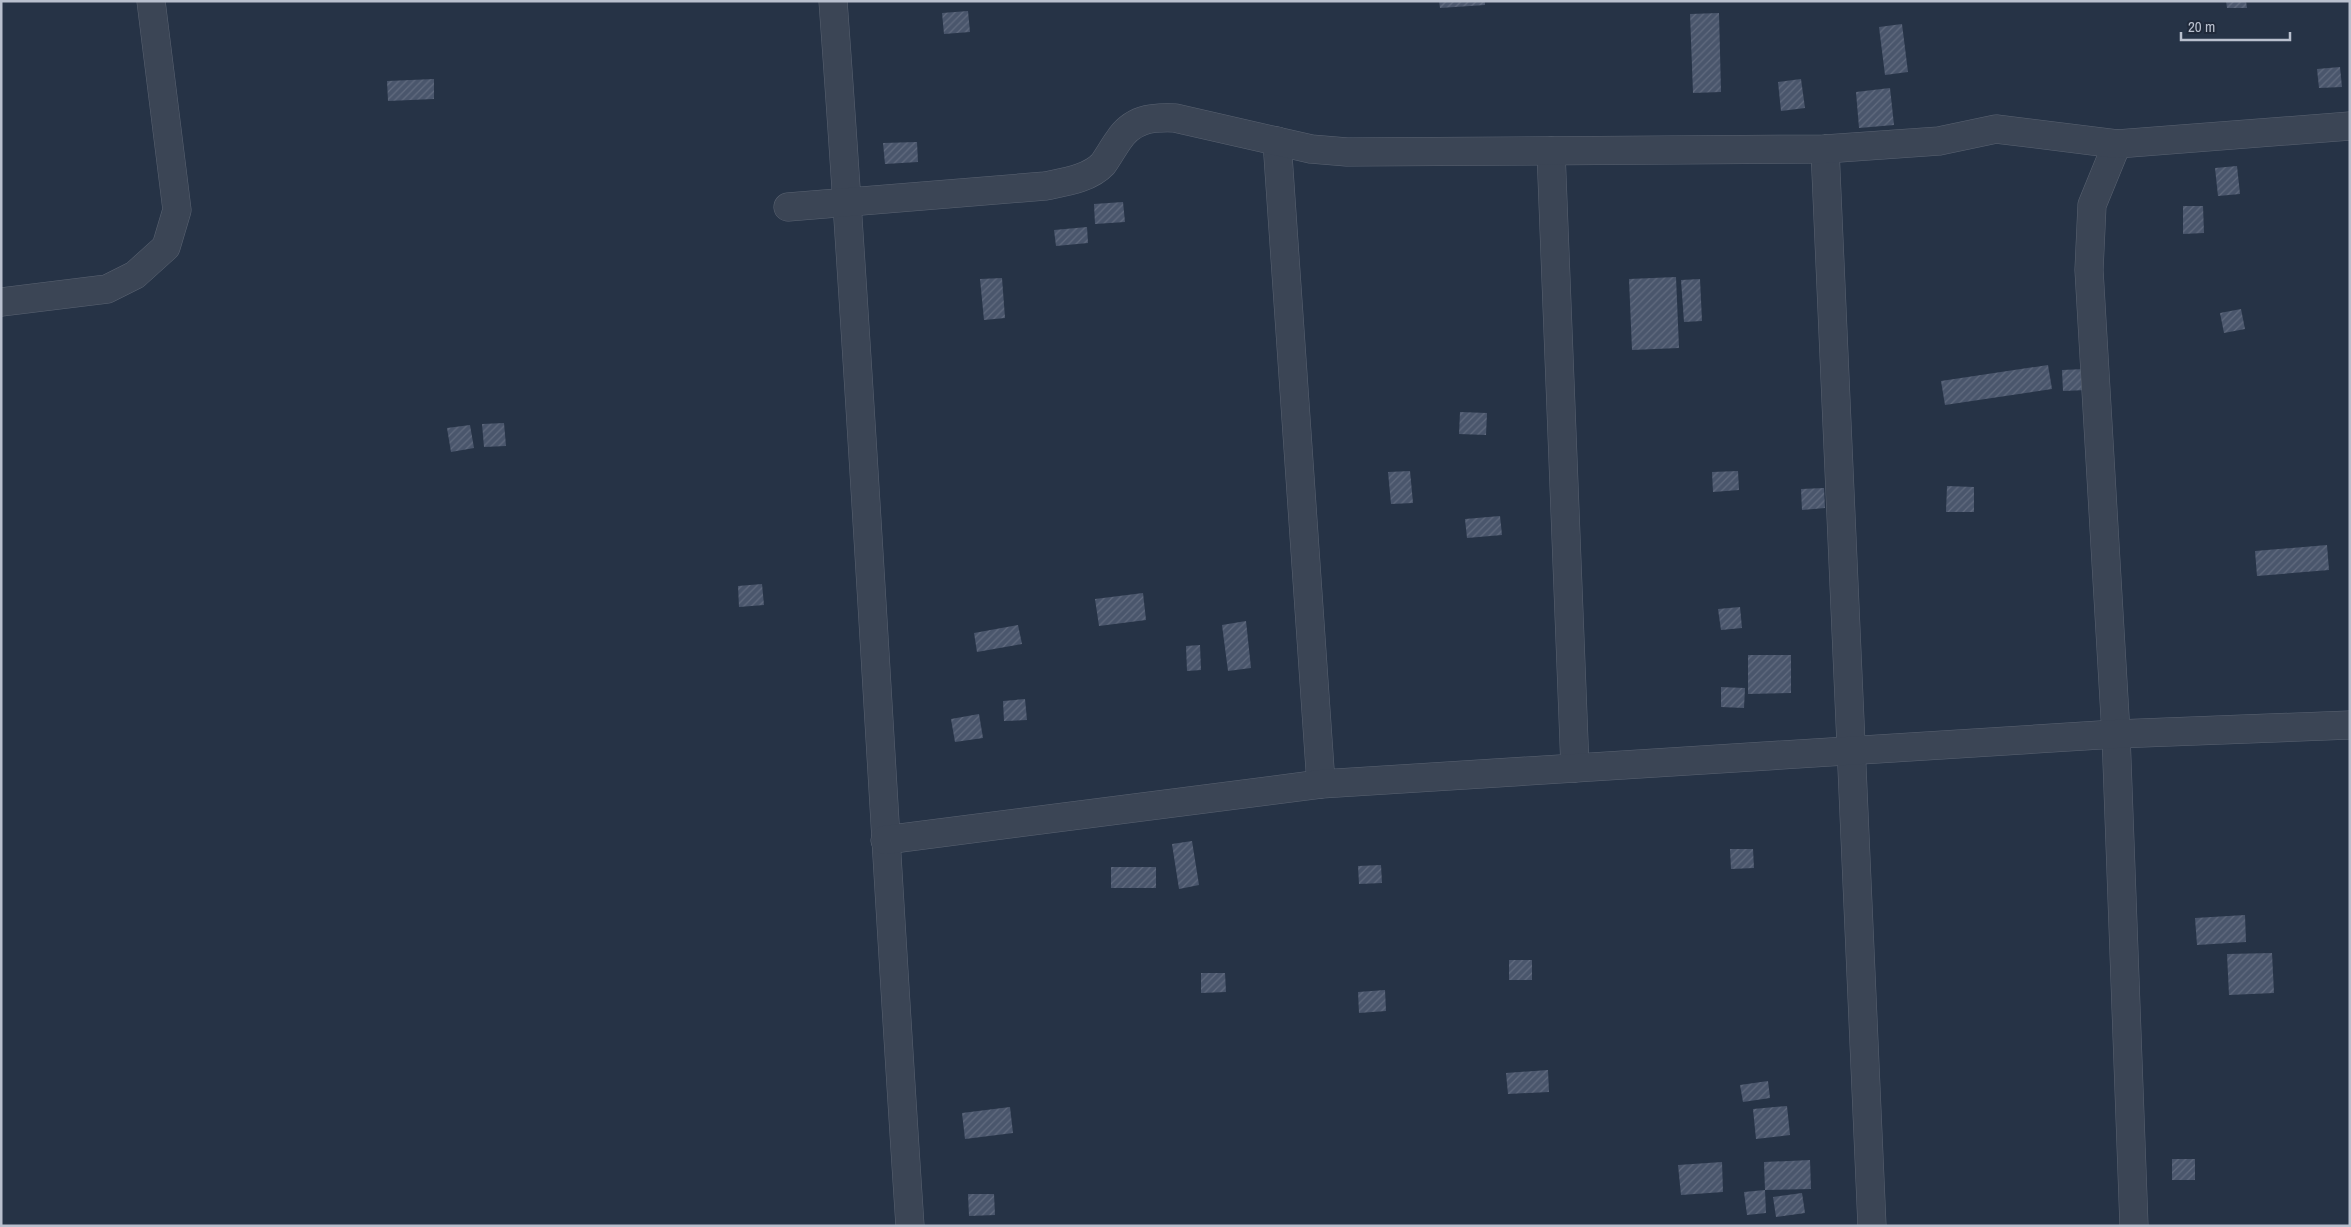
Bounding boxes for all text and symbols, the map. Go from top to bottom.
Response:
scale bar [2181,10,2290,42]
text: 20 m [2188,16,2215,37]

